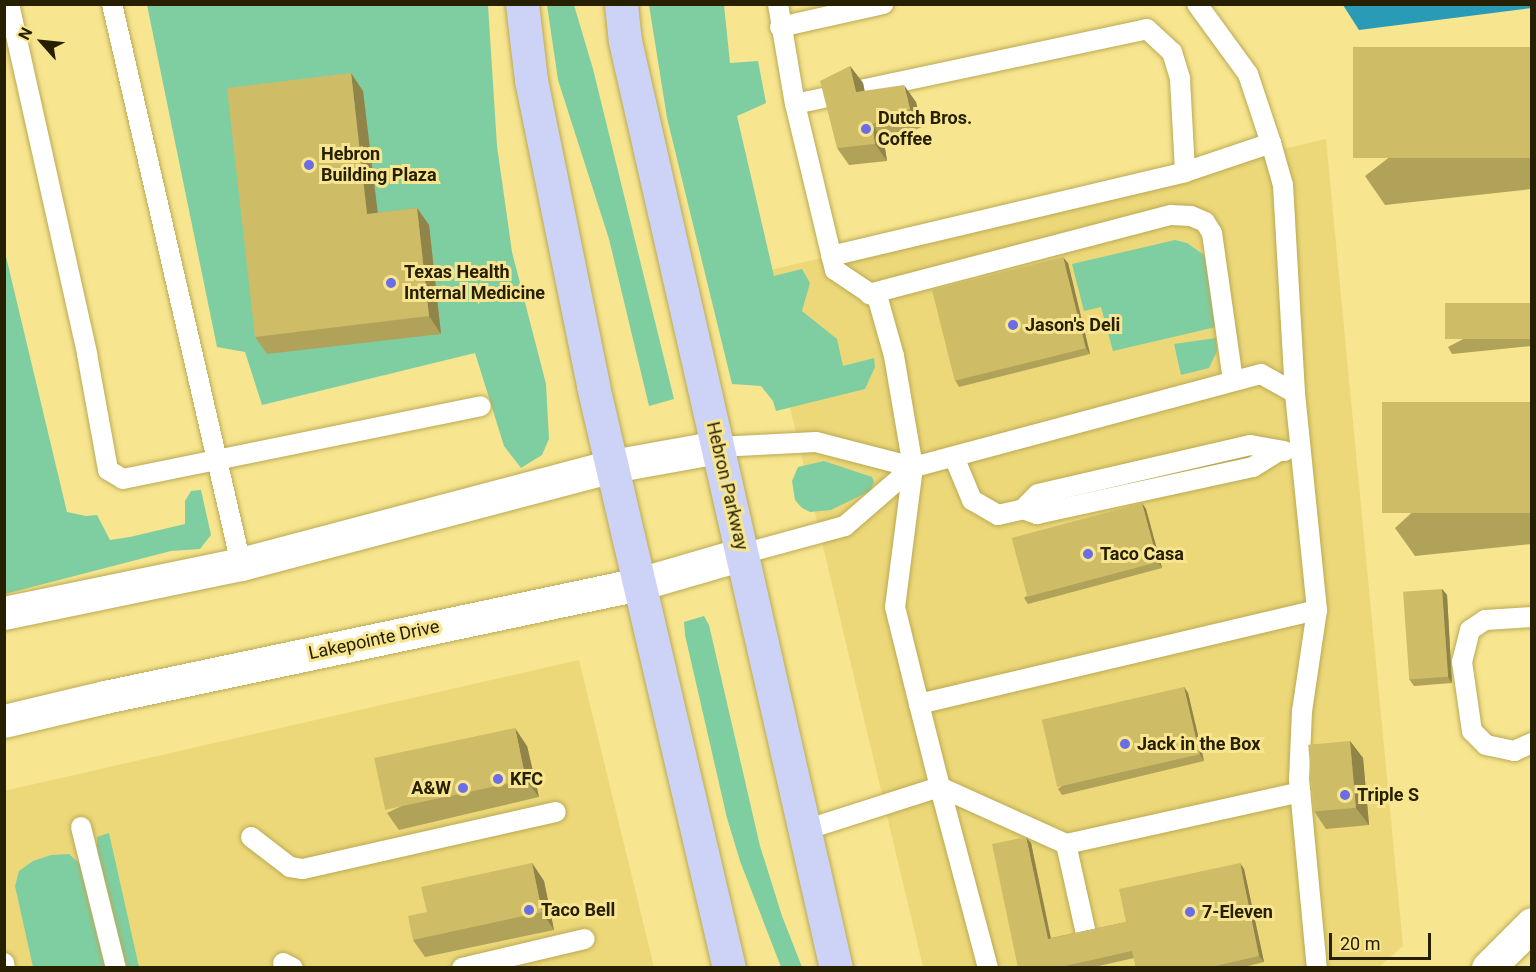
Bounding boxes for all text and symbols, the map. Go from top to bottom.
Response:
north arrow [12,12,72,72]
text: N [14,24,37,43]
place label: Dutch Bros. Coffee [878,108,972,150]
marker: Dutch Bros. Coffee [859,122,873,136]
place label: Hebron Building Plaza [321,144,437,186]
marker: Hebron Building Plaza [302,158,316,172]
place label: Texas Health Internal Medicine [404,262,545,304]
marker: Texas Health Internal Medicine [382,274,400,292]
place label: Jason's Deli [1025,314,1120,336]
marker: Jason's Deli [1006,318,1020,332]
street label: Hebron Parkway [702,420,752,552]
place label: Taco Casa [1100,543,1184,565]
marker: Taco Casa [1081,547,1095,561]
street label: Lakepointe Drive [307,616,441,664]
place label: Jack in the Box [1137,733,1260,755]
marker: Jack in the Box [1118,737,1132,751]
place label: KFC [510,768,543,790]
marker: KFC [491,772,505,786]
place label: A&W [411,777,451,799]
marker: A&W [456,781,470,795]
place label: Triple S [1357,784,1419,806]
marker: Triple S [1338,788,1352,802]
place label: Taco Bell [541,899,615,921]
place label: 7-Eleven [1202,901,1273,923]
marker: Taco Bell [522,903,536,917]
marker: 7-Eleven [1183,905,1197,919]
scale bar [1332,921,1434,959]
text: 20 m [1340,933,1380,954]

